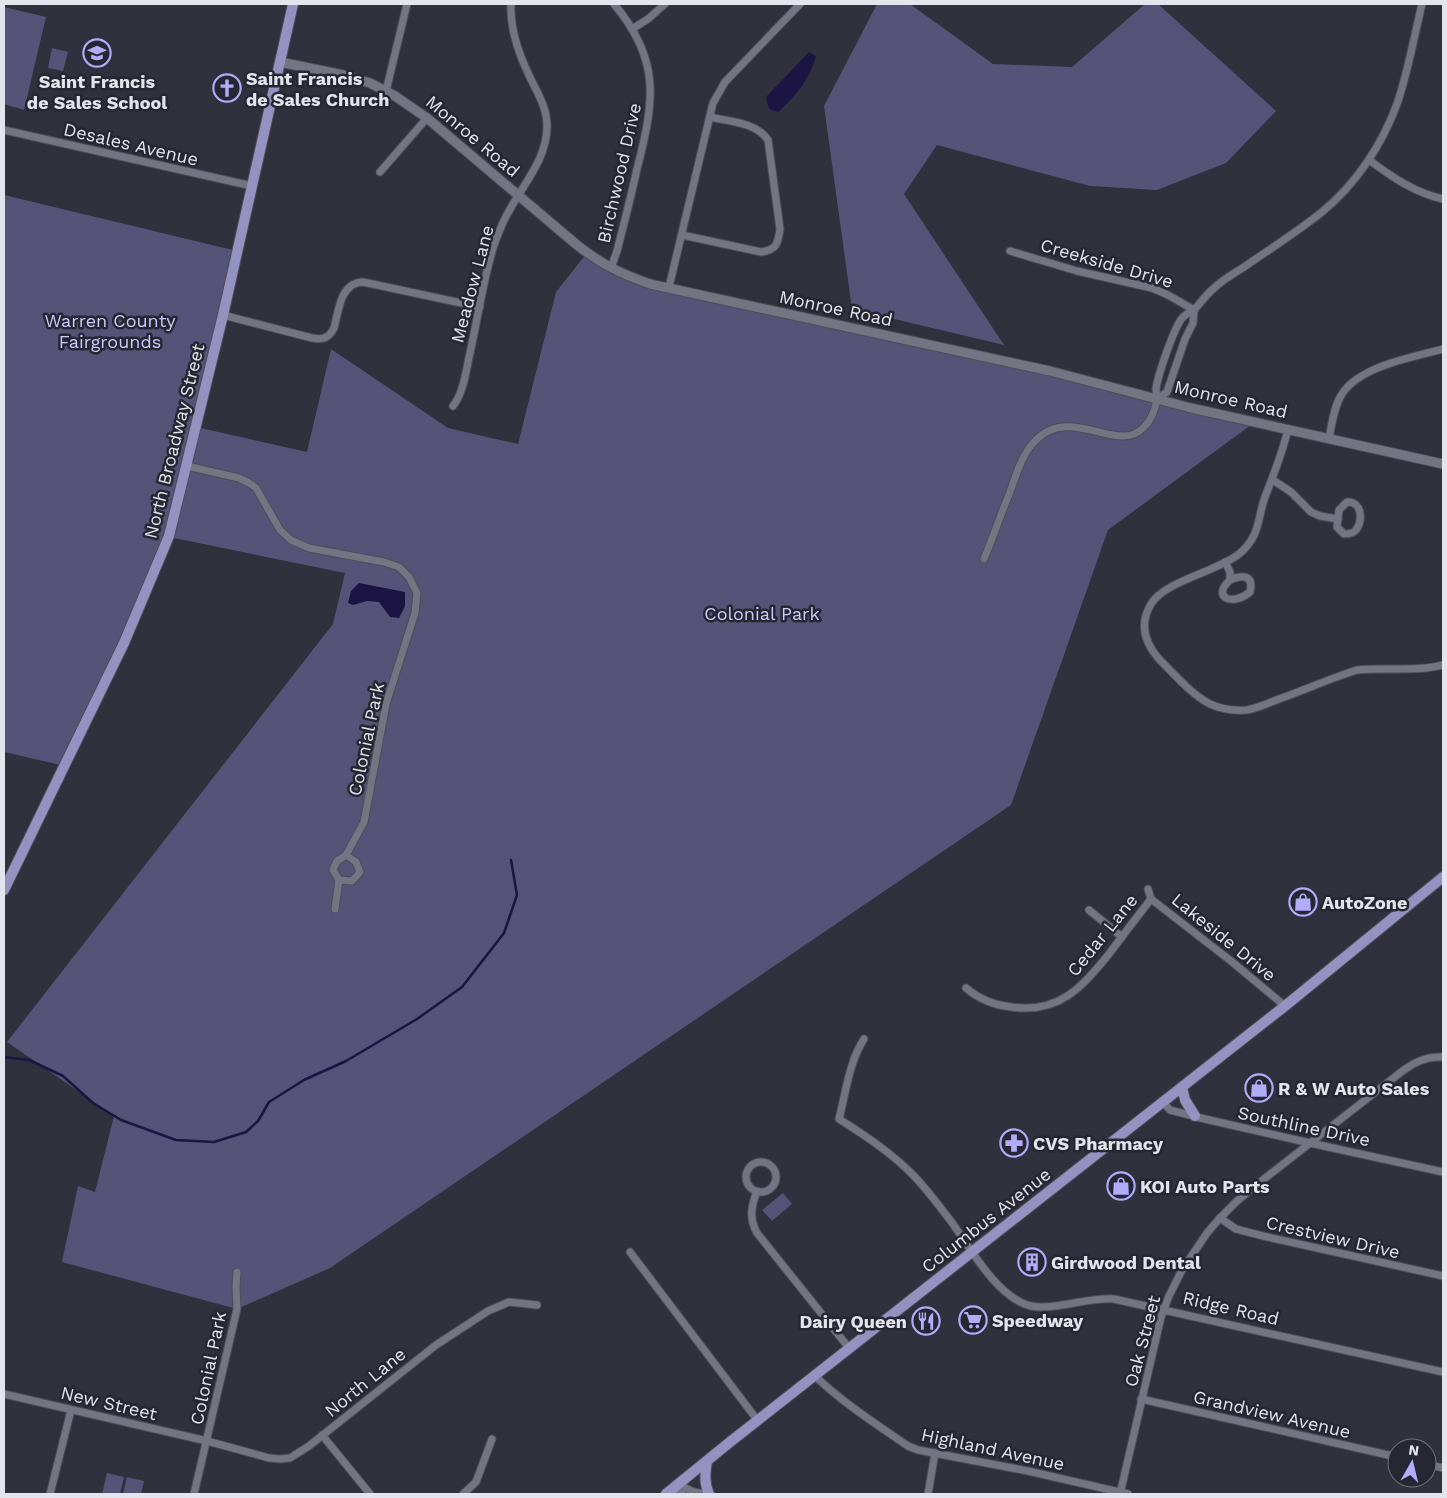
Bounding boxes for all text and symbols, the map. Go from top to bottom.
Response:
school or university icon: Saint Francis de Sales School [82,38,112,68]
place label: Saint Francis de Sales Church [246,68,389,110]
place label: Saint Francis de Sales School [27,71,167,113]
church icon: Saint Francis de Sales Church [212,73,242,103]
street label: Monroe Road [422,91,524,181]
street label: Birchwood Drive [593,101,645,245]
street label: Desales Avenue [62,118,200,170]
street label: Meadow Lane [446,223,498,345]
street label: Creekside Drive [1038,234,1176,292]
street label: Monroe Road [777,286,895,330]
park label: Warren County Fairgrounds [45,310,176,352]
street label: North Broadway Street [140,341,209,541]
street label: Monroe Road [1172,376,1290,422]
park label: Colonial Park [704,603,820,624]
street label: Colonial Park [344,680,388,798]
shop icon: AutoZone [1288,887,1318,917]
street label: Lakeside Drive [1168,889,1280,985]
street label: Cedar Lane [1062,890,1142,980]
place label: AutoZone [1322,892,1407,913]
shop icon: R & W Auto Sales [1244,1073,1274,1103]
place label: R & W Auto Sales [1278,1078,1430,1099]
street label: Southline Drive [1236,1102,1372,1150]
pharmacy icon: CVS Pharmacy [999,1128,1029,1158]
place label: CVS Pharmacy [1033,1133,1164,1154]
street label: Columbus Avenue [917,1163,1055,1277]
shop icon: KOI Auto Parts [1106,1171,1136,1201]
place label: KOI Auto Parts [1140,1176,1270,1197]
street label: Crestview Drive [1264,1211,1402,1263]
building icon: Girdwood Dental [1017,1247,1047,1277]
place label: Girdwood Dental [1051,1252,1201,1273]
street label: Ridge Road [1181,1287,1281,1329]
street label: Oak Street [1120,1293,1164,1389]
supermarket icon: Speedway [958,1305,988,1335]
restaurant icon: Dairy Queen [911,1306,941,1336]
street label: Colonial Park [186,1309,230,1427]
place label: Speedway [992,1310,1084,1331]
place label: Dairy Queen [799,1311,907,1332]
street label: North Lane [320,1343,410,1421]
street label: New Street [59,1382,160,1424]
street label: Grandview Avenue [1191,1386,1353,1442]
street label: Highland Avenue [919,1424,1067,1474]
north arrow [1387,1438,1437,1488]
text: N [1408,1441,1420,1459]

